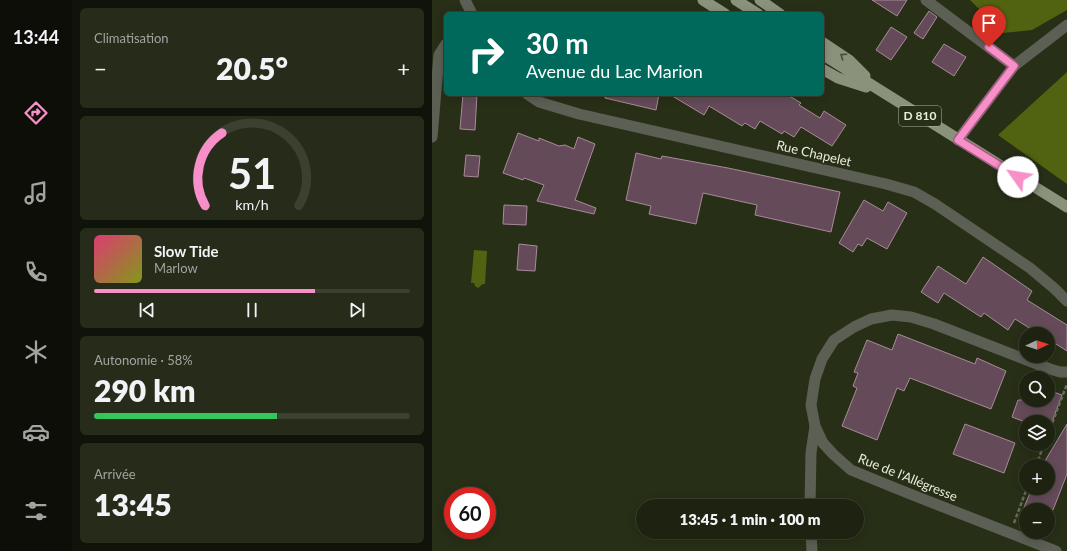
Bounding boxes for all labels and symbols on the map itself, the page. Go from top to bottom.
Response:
pin [972,6,1006,47]
one-way arrow [840,53,847,61]
road number: D 810 [899,106,941,126]
street label: Rue Chapelet [775,137,853,169]
position arrow [997,156,1039,198]
north arrow [1019,327,1055,363]
street label: Rue de l'Allégresse [856,450,960,504]
speed limit sign: 60 [444,487,496,539]

